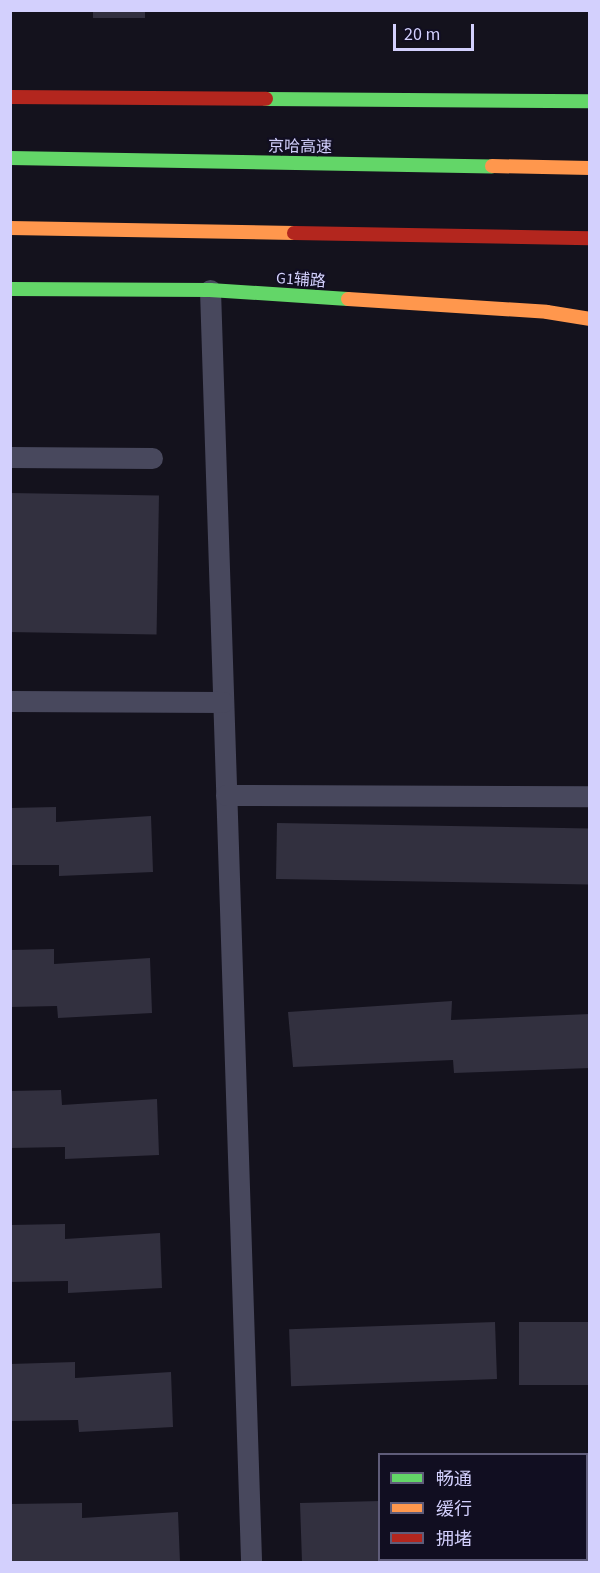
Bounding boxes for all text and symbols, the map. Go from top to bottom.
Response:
scale bar [396,12,477,50]
text: 20 m [404,22,440,47]
street label: 京哈高速 [268,137,332,157]
street label: G1辅路 [275,269,327,291]
legend [378,1453,588,1561]
text: 畅通 [436,1467,472,1492]
text: 缓行 [436,1497,472,1522]
text: 拥堵 [436,1527,472,1552]

